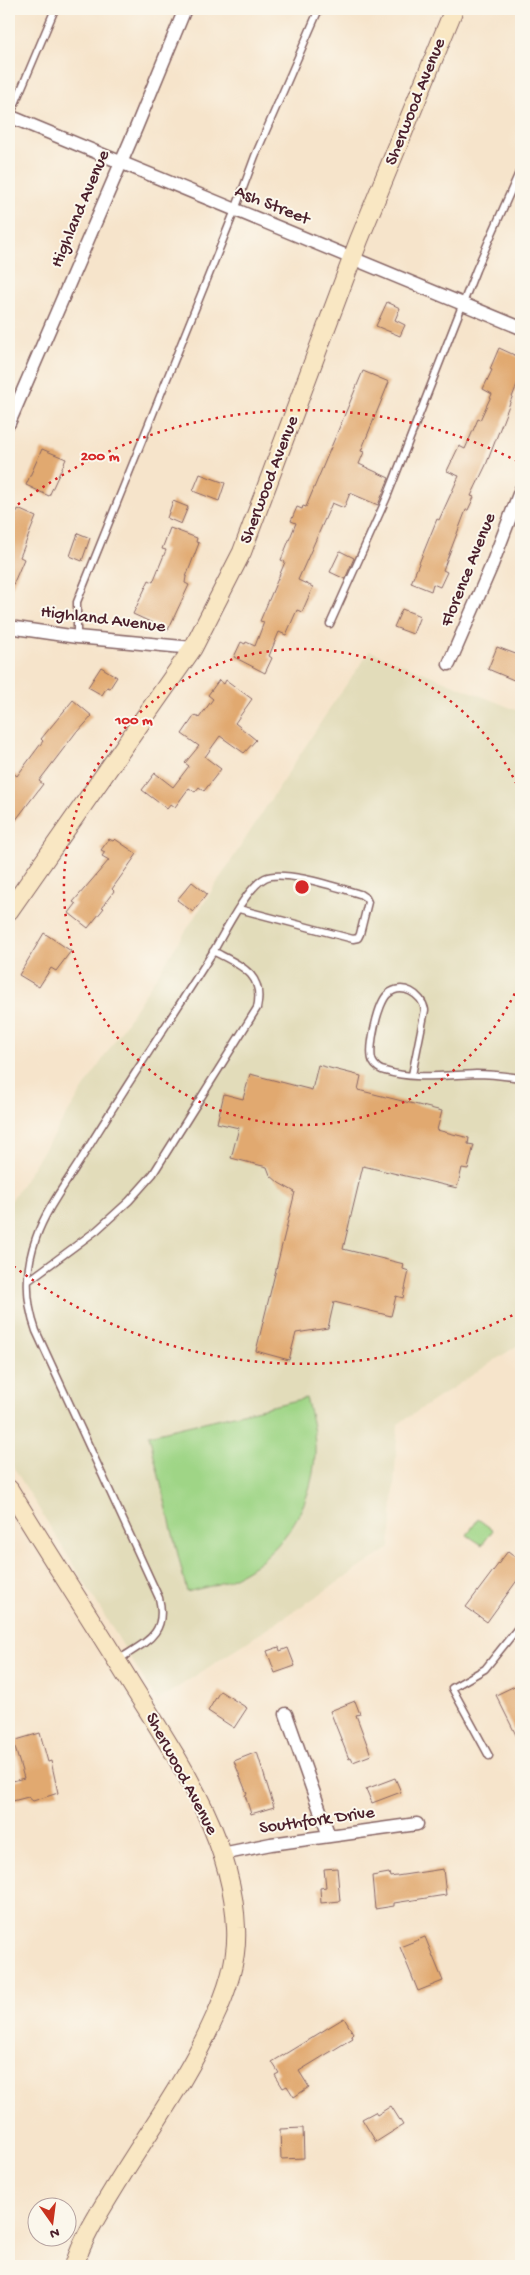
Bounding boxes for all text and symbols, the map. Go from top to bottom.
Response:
street label: Sherwood Avenue [381,35,451,169]
street label: Highland Avenue [47,146,115,271]
street label: Ash Street [231,181,314,231]
street label: Sherwood Avenue [236,412,304,547]
text: 200 m [81,448,120,466]
street label: Florence Avenue [436,510,502,631]
street label: Highland Avenue [39,602,167,638]
text: 100 m [114,712,153,730]
centre of rings [293,878,311,896]
street label: Sherwood Avenue [140,1709,222,1839]
street label: Southfork Drive [258,1802,377,1839]
north arrow [28,2198,78,2248]
text: N [48,2223,61,2242]

